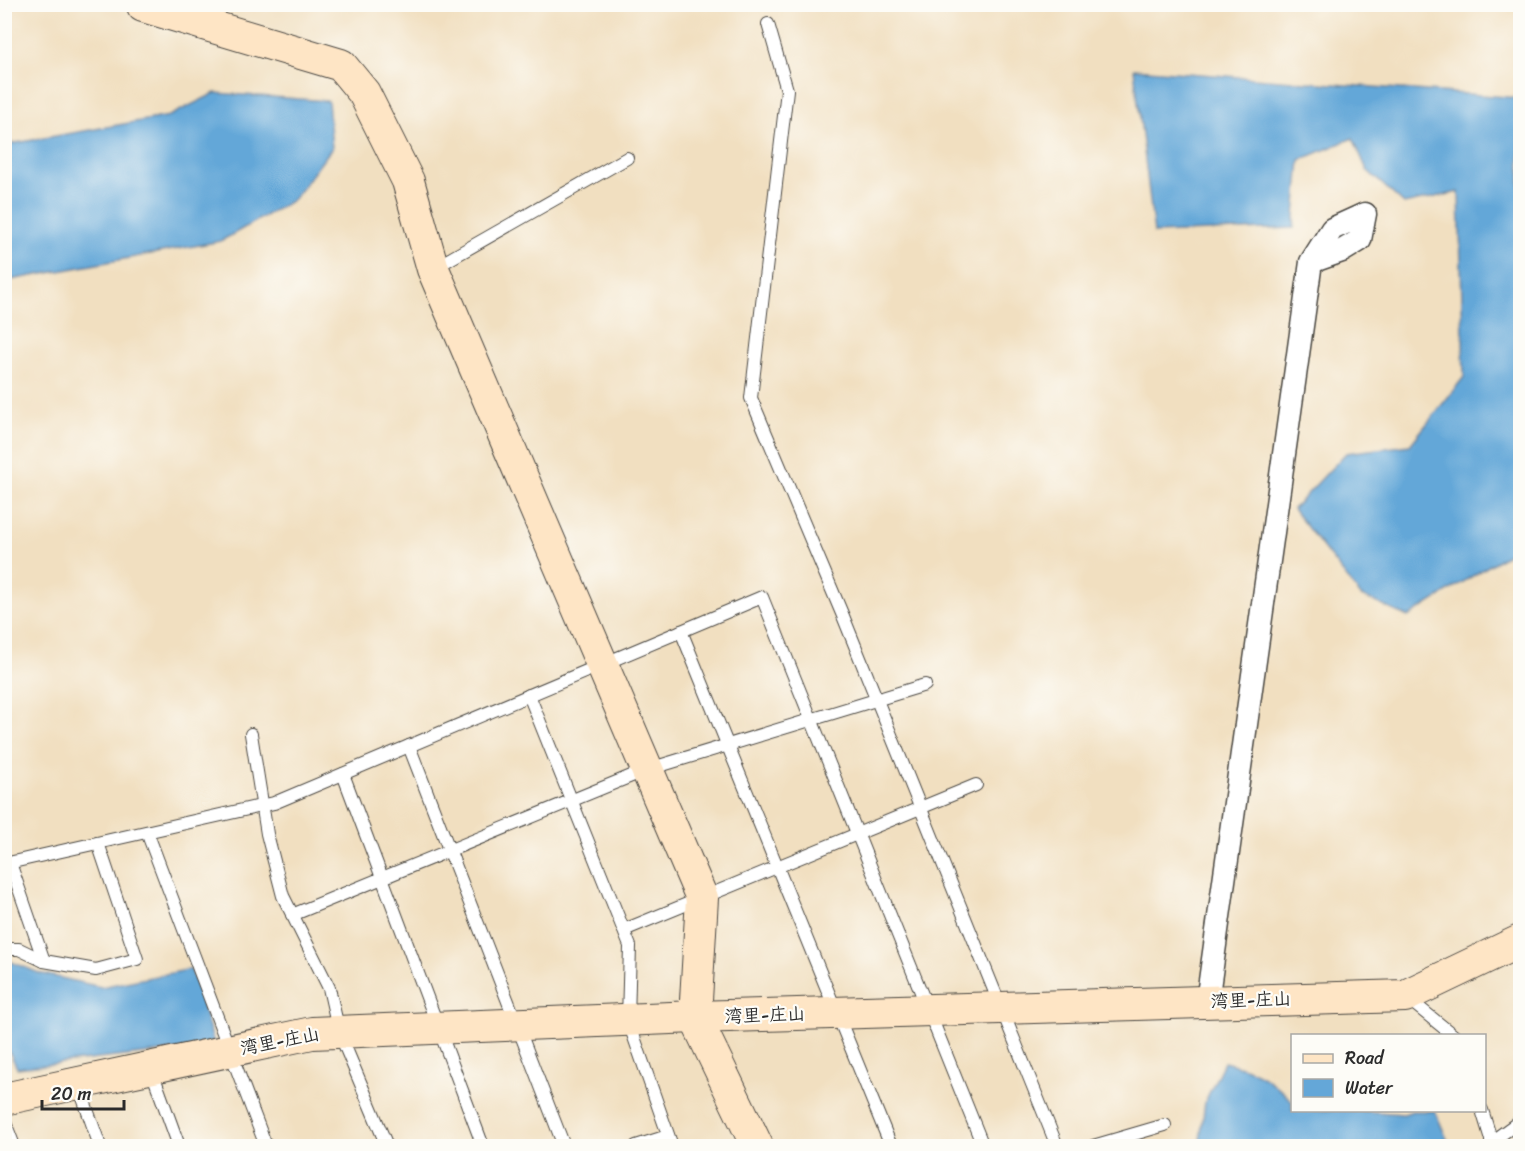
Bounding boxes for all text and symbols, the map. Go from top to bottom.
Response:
street label: 湾里-庄山 [1210,983,1292,1017]
street label: 湾里-庄山 [724,998,806,1032]
street label: 湾里-庄山 [238,1018,322,1064]
legend [1291,1034,1486,1112]
text: Road [1345,1042,1385,1074]
text: Water [1345,1072,1394,1104]
scale bar [42,1073,124,1111]
text: 20 m [51,1078,91,1110]

